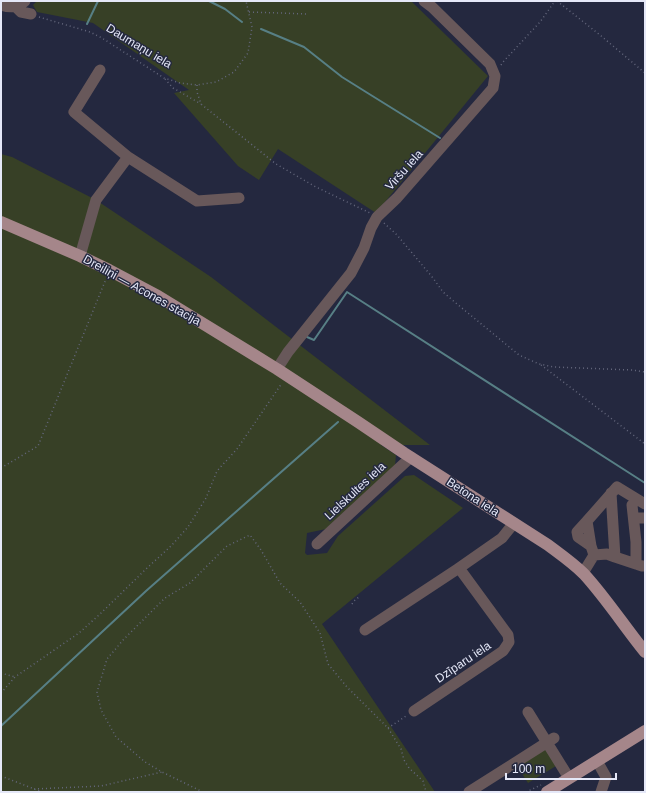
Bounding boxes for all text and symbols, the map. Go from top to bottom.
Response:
street label: Daumaņu iela [104,21,175,71]
street label: Viršu iela [382,147,426,193]
street label: Dreiliņi — Acones stacija [81,252,203,328]
street label: Lielskultes iela [322,459,389,523]
street label: Betona iela [444,475,502,519]
street label: Dzīparu iela [433,638,494,686]
scale bar [506,755,616,781]
text: 100 m [512,762,545,776]

